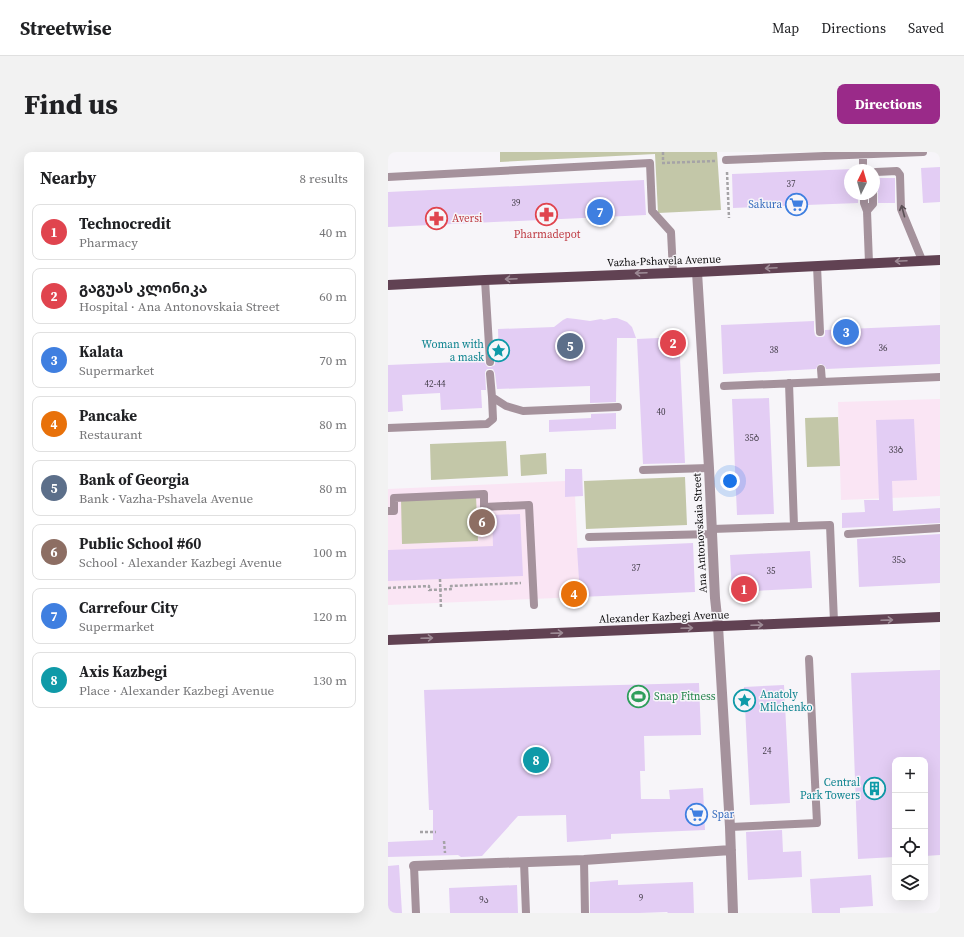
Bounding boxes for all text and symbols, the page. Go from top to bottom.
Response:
text: Streetwise [20,15,112,41]
text: Map [772,18,799,38]
text: Directions [821,18,886,38]
text: Saved [908,18,944,38]
button: Directions [837,84,940,124]
text: Find us [24,85,118,123]
north arrow [844,164,880,200]
text: Nearby [40,166,96,190]
text: 8 results [300,170,348,187]
house number: 37 [786,178,796,190]
supermarket icon: Sakura [784,191,810,217]
house number: 39 [511,197,521,209]
pin: 7 [587,197,613,227]
place label: Sakura [748,197,782,212]
pharmacy icon: Pharmadepot [534,201,560,227]
pharmacy icon: Aversi [424,205,450,231]
one-way arrow [899,205,906,218]
place label: Aversi [452,211,482,226]
text: Technocredit [79,213,171,234]
text: 1 [50,224,58,241]
text: 40 m [319,224,347,241]
place label: Pharmadepot [514,227,581,242]
text: Pharmacy [79,234,138,251]
street label: Vazha-Pshavela Avenue [607,252,722,270]
one-way arrow [895,258,908,265]
one-way arrow [765,264,778,272]
one-way arrow [635,270,648,277]
one-way arrow [505,275,518,282]
text: გაგუას კლინიკა [79,277,208,298]
text: 2 [50,288,58,305]
text: 60 m [319,288,347,305]
text: Hospital · Ana Antonovskaia Street [79,298,280,315]
pin: 3 [833,317,859,347]
pin: 2 [660,328,686,358]
pin: 5 [557,331,583,361]
place label: Woman with a mask [422,337,485,365]
place icon: Woman with a mask [486,337,512,363]
text: Kalata [79,341,123,362]
house number: 36 [878,342,888,354]
house number: 38 [769,344,779,356]
text: 3 [50,352,58,369]
text: 70 m [319,352,347,369]
text: Supermarket [79,362,154,379]
house number: 42-44 [425,378,446,390]
text: Pancake [79,405,137,426]
house number: 40 [656,406,666,418]
text: 4 [50,416,58,433]
text: 80 m [319,416,347,433]
text: Restaurant [79,426,142,443]
house number: 35ბ [745,432,759,444]
house number: 33ბ [889,444,903,456]
text: Bank of Georgia [79,469,189,490]
your location [720,471,740,491]
street label: Ana Antonovskaia Street [689,472,711,593]
text: 5 [50,480,58,497]
text: 80 m [319,480,347,497]
text: Bank · Vazha-Pshavela Avenue [79,490,253,507]
pin: 6 [469,507,495,537]
text: Public School #60 [79,533,201,554]
text: 6 [50,544,58,561]
text: 100 m [313,544,347,561]
text: School · Alexander Kazbegi Avenue [79,554,282,571]
house number: 35ა [892,554,906,566]
house number: 37 [631,562,641,574]
house number: 35 [766,565,776,577]
pin: 1 [731,574,757,604]
pin: 4 [561,579,587,609]
text: Carrefour City [79,597,178,618]
street label: Alexander Kazbegi Avenue [598,607,730,627]
text: 7 [50,608,58,625]
text: 120 m [313,608,347,625]
one-way arrow [880,616,893,623]
text: Supermarket [79,618,154,635]
one-way arrow [750,621,763,629]
one-way arrow [680,624,693,632]
one-way arrow [550,629,563,637]
one-way arrow [420,635,433,642]
text: Axis Kazbegi [79,661,167,682]
text: 8 [50,672,58,689]
text: 130 m [313,672,347,689]
text: Place · Alexander Kazbegi Avenue [79,682,274,699]
sports icon: Snap Fitness [626,683,652,709]
place icon: Anatoly Milchenko [732,687,758,713]
place label: Anatoly Milchenko [760,687,812,715]
place label: Snap Fitness [654,689,716,704]
pin: 8 [523,745,549,775]
house number: 24 [762,745,772,757]
map controls [892,757,928,901]
button: + [892,757,928,793]
place label: Central Park Towers [800,775,860,803]
building icon: Central Park Towers [862,775,888,801]
button: − [892,793,928,829]
supermarket icon: Spar [684,801,710,827]
place label: Spar [712,807,734,822]
button: locate [892,829,928,865]
button: layers [892,865,928,901]
house number: 9 [639,892,644,904]
house number: 9ა [479,894,489,906]

